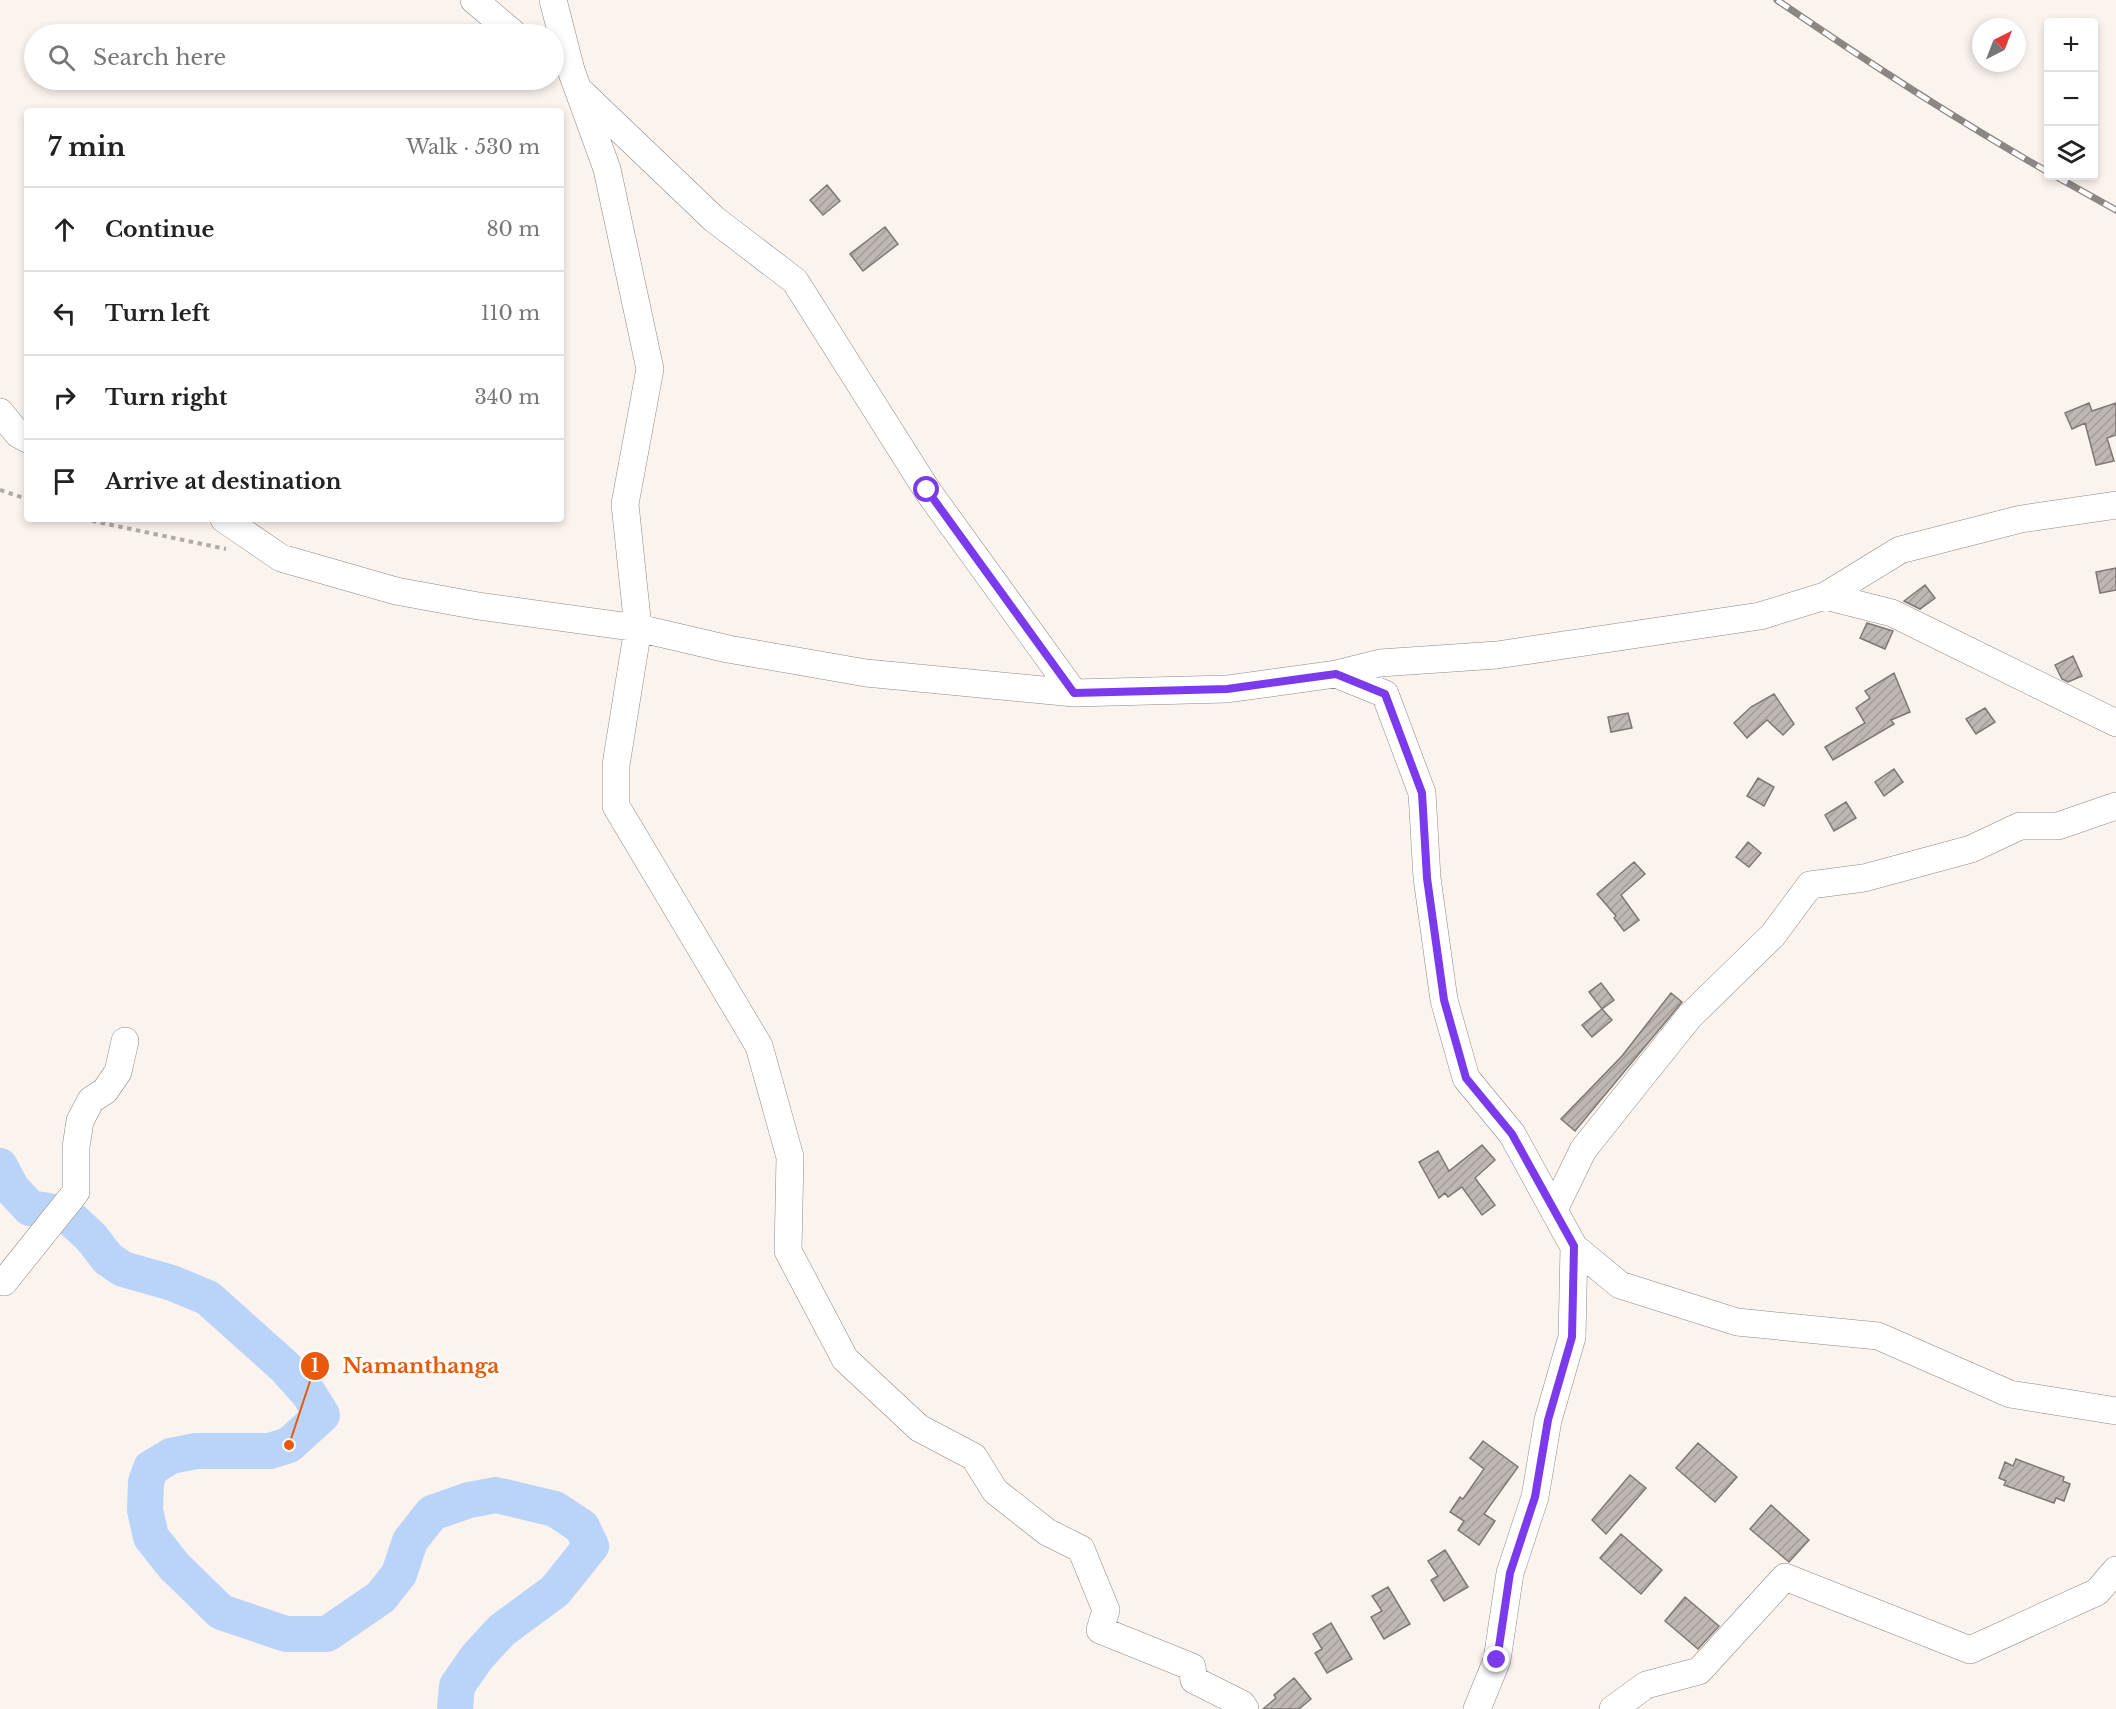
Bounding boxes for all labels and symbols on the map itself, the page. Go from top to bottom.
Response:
north arrow [1972,18,2026,72]
route start [913,476,939,502]
callout: Namanthanga [300,1346,511,1385]
text: Namanthanga [343,1353,499,1379]
text: 1 [311,1355,319,1377]
route end [1483,1646,1509,1672]

